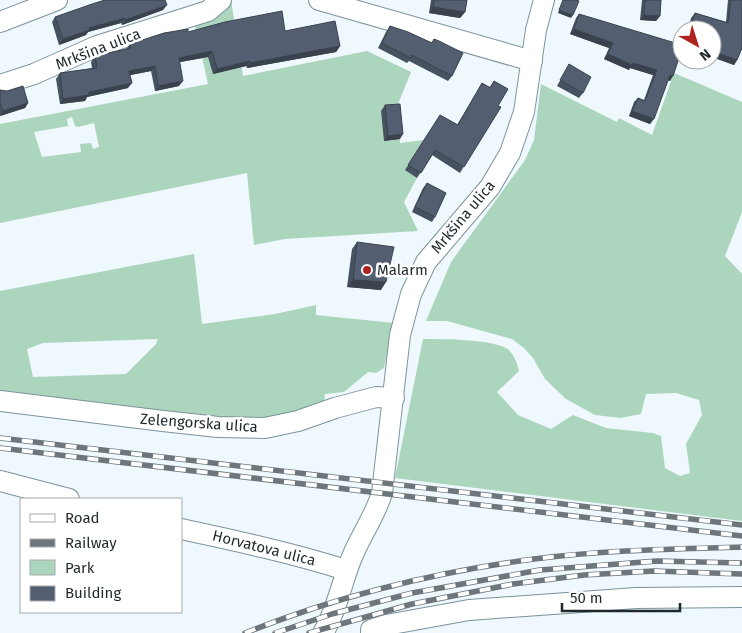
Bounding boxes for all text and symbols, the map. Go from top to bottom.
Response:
north arrow [672,20,722,70]
street label: Mrkšina ulica [53,25,143,73]
text: N [696,45,714,64]
street label: Mrkšina ulica [427,177,499,257]
place label: Malarm [377,261,428,279]
marker: Malarm [361,264,373,276]
street label: Zelengorska ulica [140,410,258,436]
legend [20,498,182,613]
text: Road [65,509,100,527]
street label: Horvatova ulica [211,526,317,570]
text: Railway [65,534,117,552]
text: Park [65,559,95,577]
scale bar [562,580,680,612]
text: Building [65,584,121,602]
text: 50 m [570,589,603,607]

